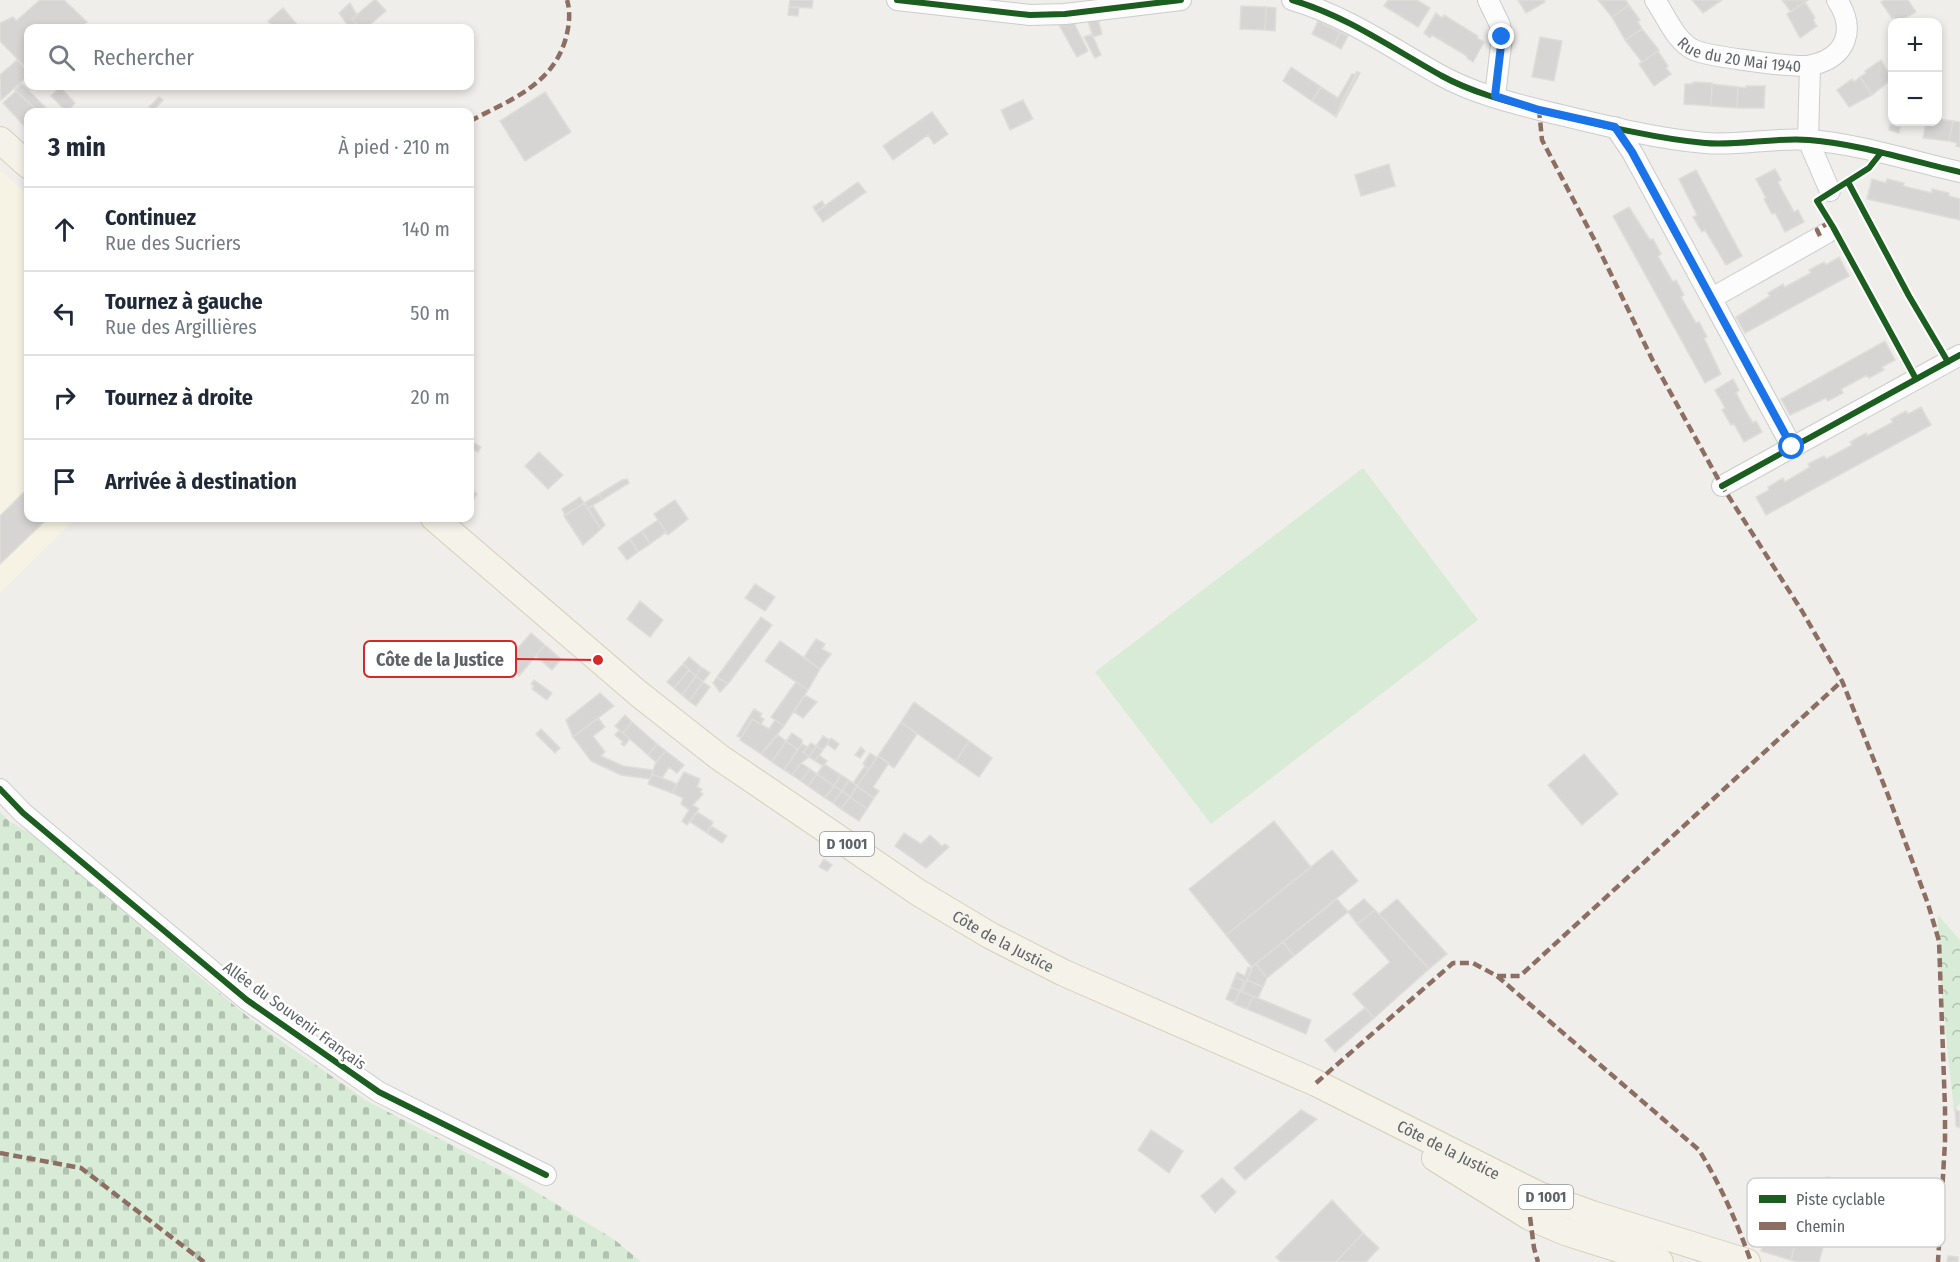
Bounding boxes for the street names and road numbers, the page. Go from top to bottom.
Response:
street label: Rue du 20 Mai 1940 [1673,33,1802,76]
road number: D 1001 [820,832,874,856]
street label: Côte de la Justice [949,906,1057,976]
street label: Allée du Souvenir Français [220,957,370,1074]
street label: Côte de la Justice [1394,1116,1503,1184]
road number: D 1001 [1519,1185,1573,1209]

